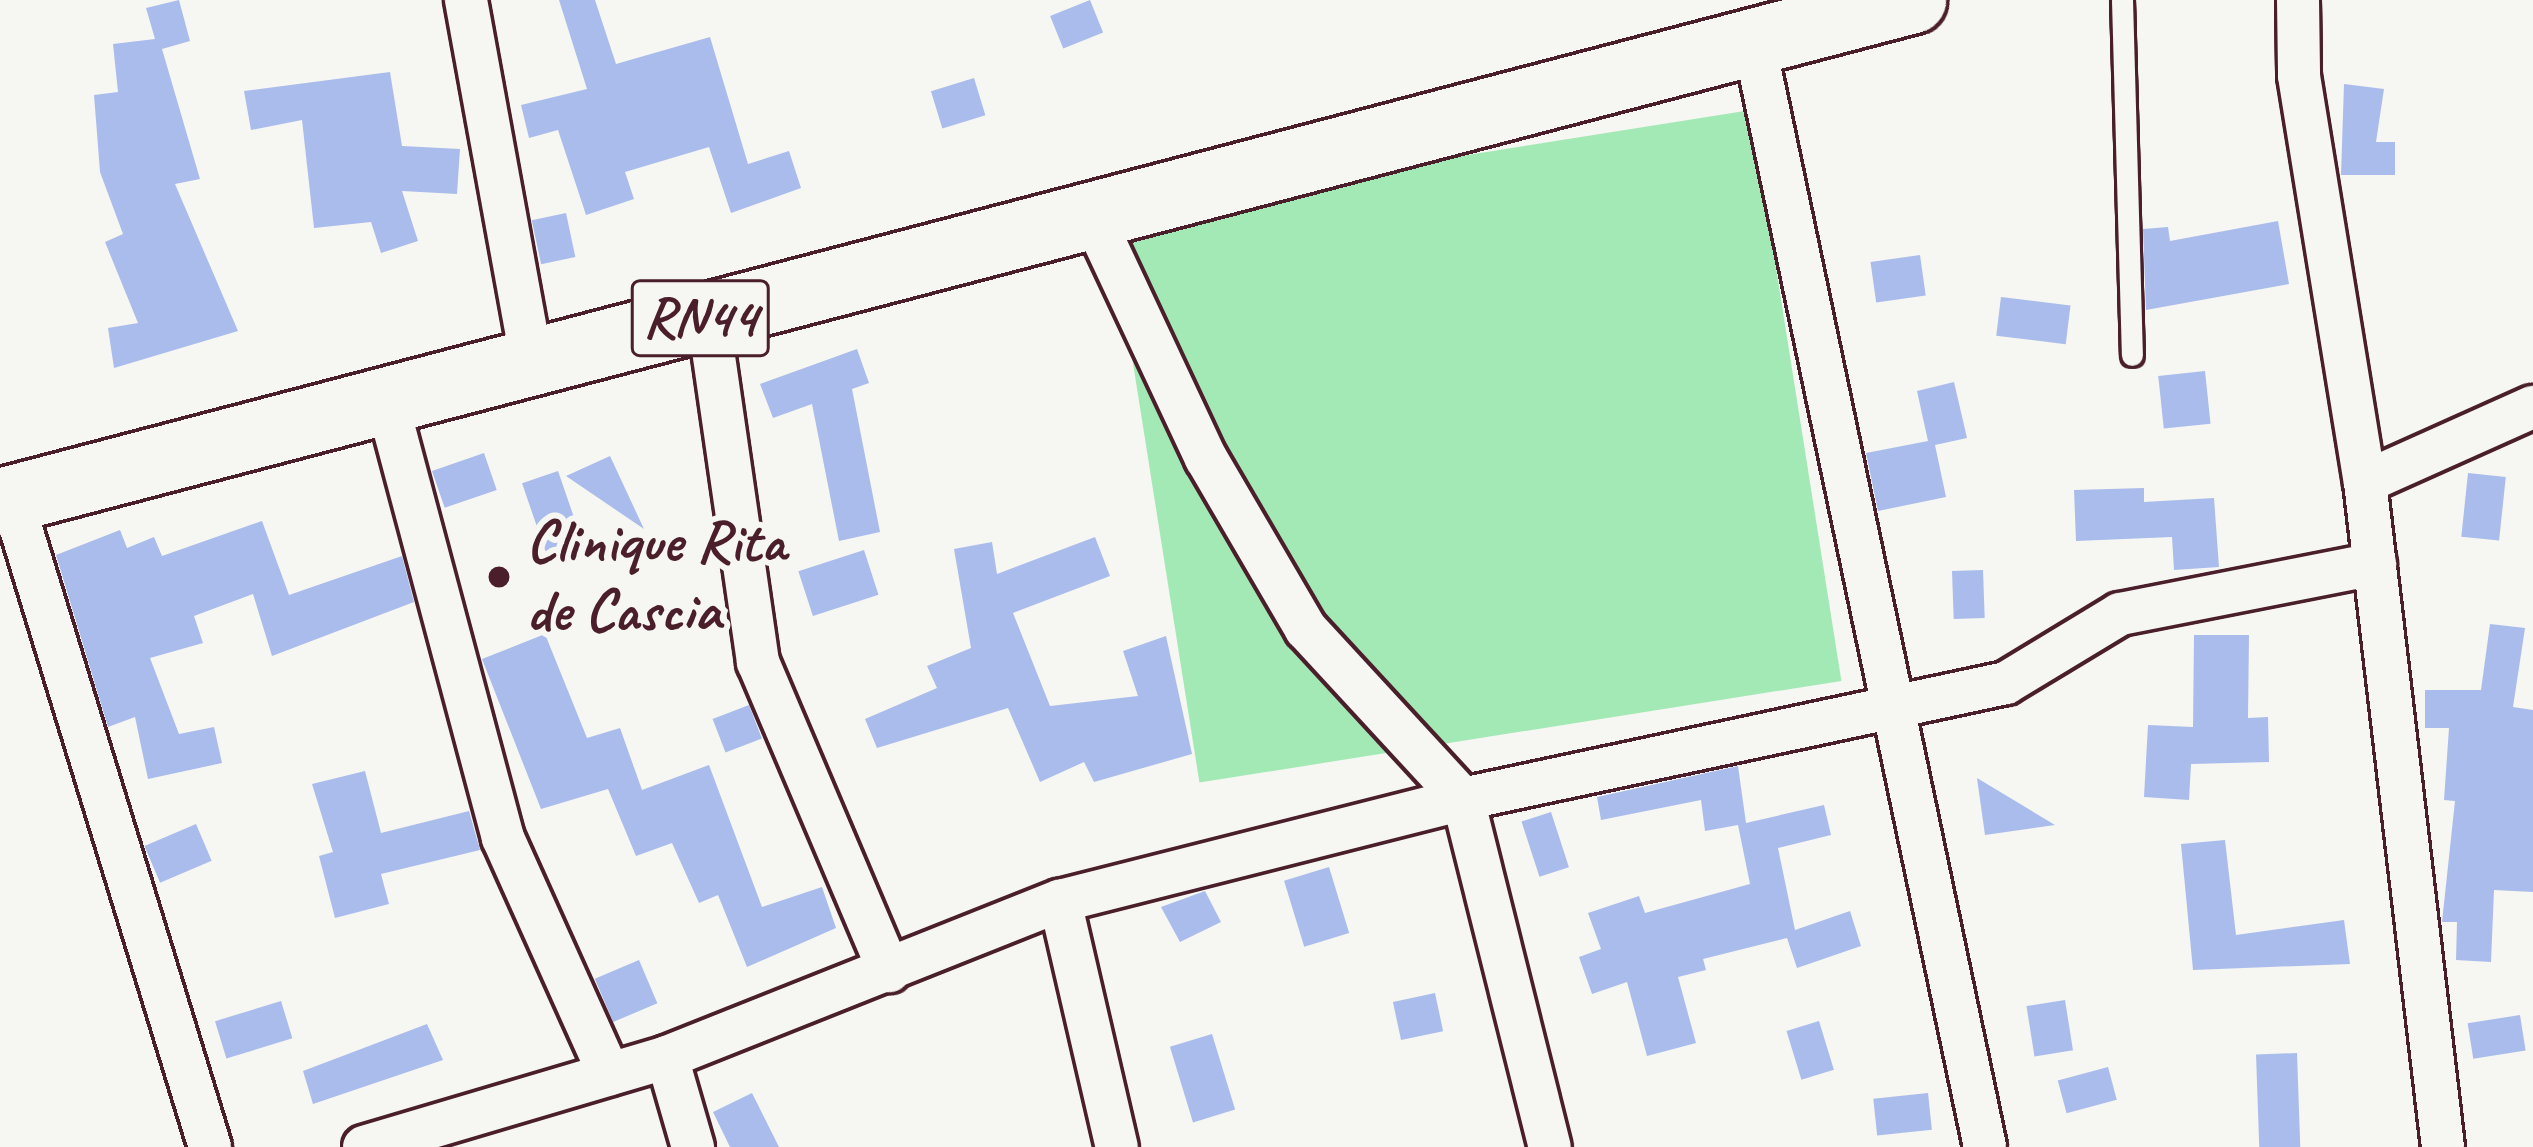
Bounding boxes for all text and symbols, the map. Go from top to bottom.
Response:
road number: RN44 [628,267,772,369]
place label: Clinique Rita de Cascia [526,506,785,647]
marker: Clinique Rita de Cascia [483,561,515,593]

